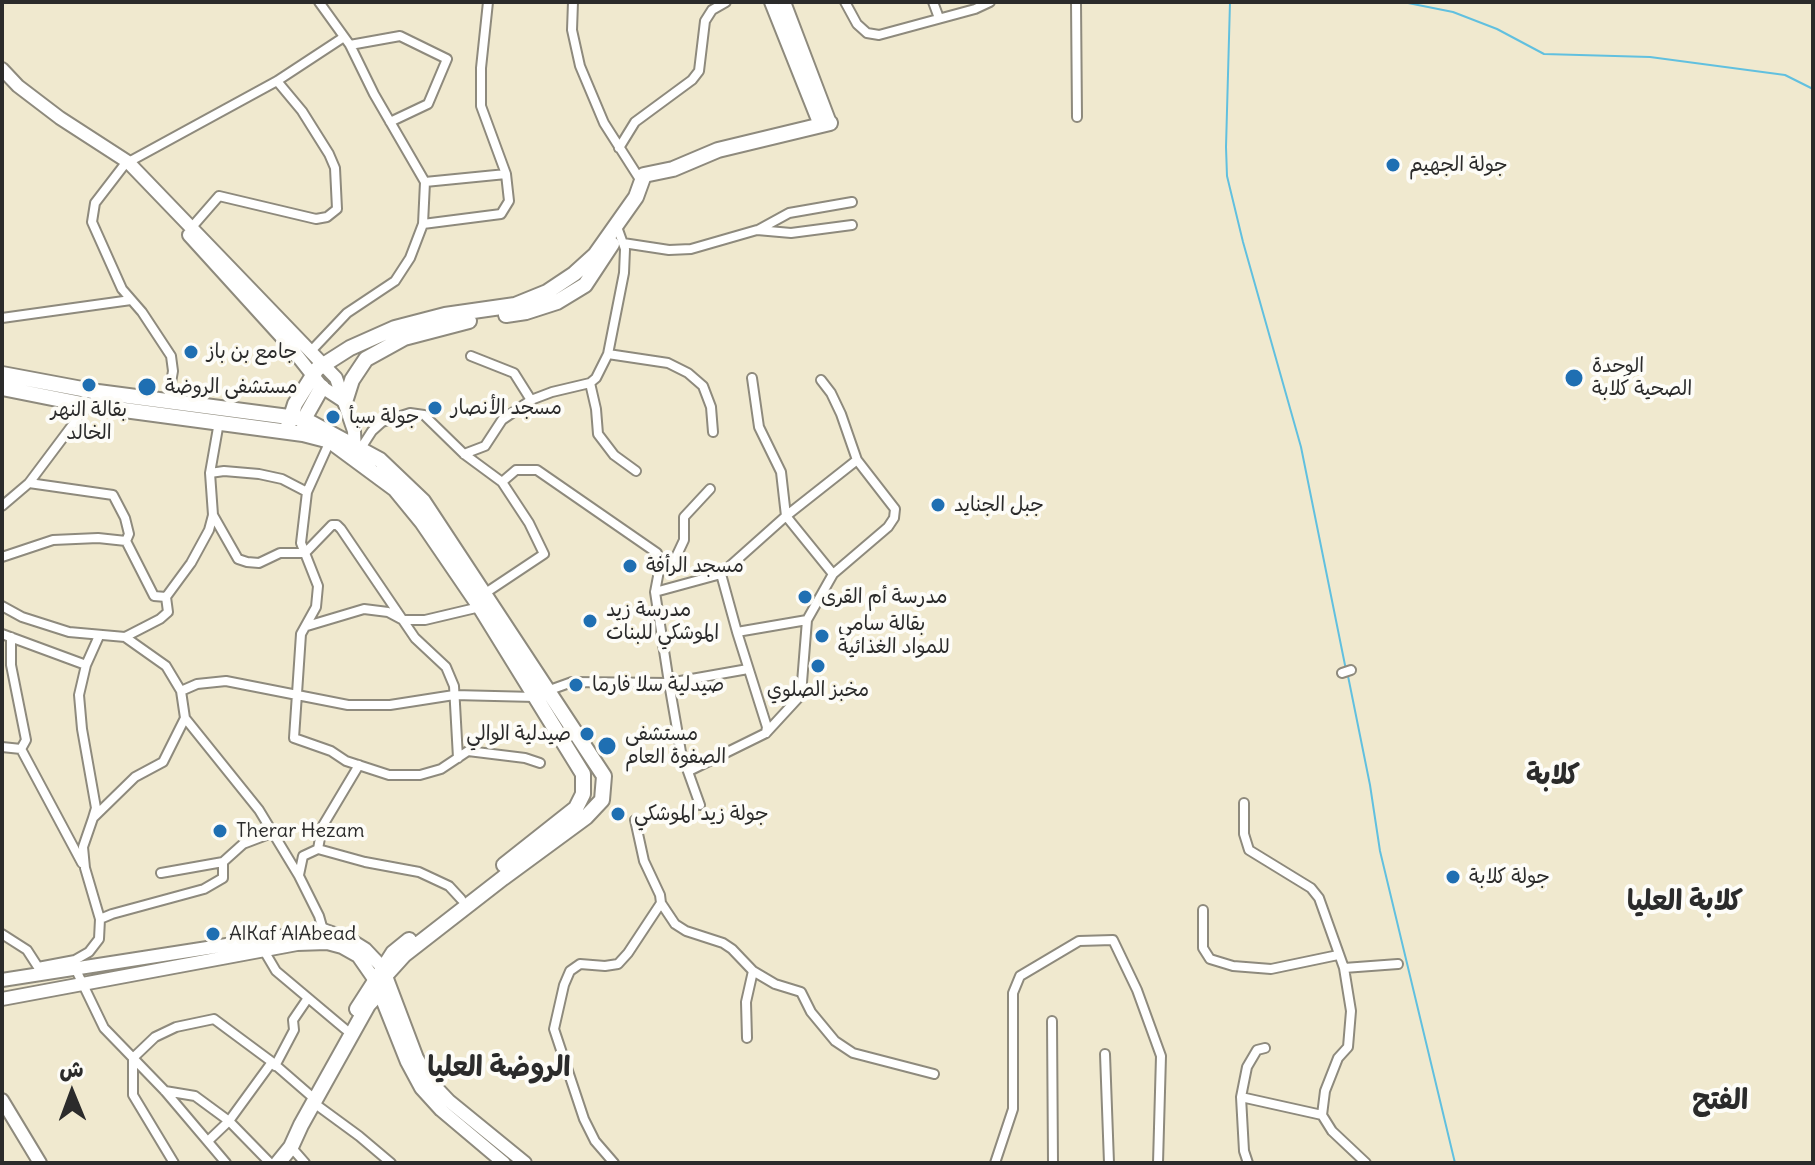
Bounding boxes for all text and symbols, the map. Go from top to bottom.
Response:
place label: جولة الجهيم [1409,153,1508,177]
marker: جولة الجهيم [1384,156,1402,174]
place label: جامع بن باز [207,340,297,364]
marker: جامع بن باز [182,343,200,361]
place label: الوحدة الصحية كلابة [1592,354,1692,401]
marker: الوحدة الصحية كلابة [1563,367,1585,389]
place label: مستشفى الروضة [165,375,298,399]
marker: بقالة النهر الخالد [80,376,98,394]
marker: مستشفى الروضة [136,376,158,398]
place label: مسجد الأنصار [451,396,562,420]
place label: بقالة النهر الخالد [51,398,127,445]
marker: مسجد الأنصار [426,399,444,417]
place label: جولة سبأ [349,405,419,429]
marker: جولة سبأ [324,408,342,426]
place label: جبل الجنايد [954,493,1044,517]
marker: جبل الجنايد [929,496,947,514]
place label: مسجد الرأفة [646,554,744,578]
marker: مسجد الرأفة [621,557,639,575]
place label: مدرسة أم القرى [821,585,947,609]
marker: مدرسة أم القرى [796,588,814,606]
place label: مدرسة زيد الموشكي للبنات [606,598,719,645]
marker: مدرسة زيد الموشكي للبنات [581,612,599,630]
place label: بقالة سامي للمواد الغذائية [838,612,950,659]
marker: بقالة سامي للمواد الغذائية [813,627,831,645]
marker: مخبز الصلوي [809,657,827,675]
place label: صيدلية سلا فارما [592,673,724,697]
marker: صيدلية سلا فارما [567,676,585,694]
place label: مخبز الصلوي [767,678,869,702]
place label: صيدلية الوالي [466,722,571,746]
place label: مستشفى الصفوة العام [625,722,726,769]
marker: صيدلية الوالي [578,725,596,743]
marker: مستشفى الصفوة العام [596,735,618,757]
district label: كلابة [1526,759,1580,793]
place label: جولة زيد الموشكي [634,802,769,826]
marker: جولة زيد الموشكي [609,805,627,823]
place label: Therar Hezam [236,819,364,843]
marker: Therar Hezam [211,822,229,840]
place label: جولة كلابة [1469,865,1550,889]
marker: جولة كلابة [1444,868,1462,886]
district label: كلابة العليا [1627,885,1743,919]
place label: AlKaf AlAbead [229,922,356,946]
marker: AlKaf AlAbead [204,925,222,943]
district label: الروضة العليا [427,1051,571,1085]
north arrow [32,1053,112,1133]
text: ش [59,1055,84,1083]
district label: الفتح [1692,1084,1748,1118]

